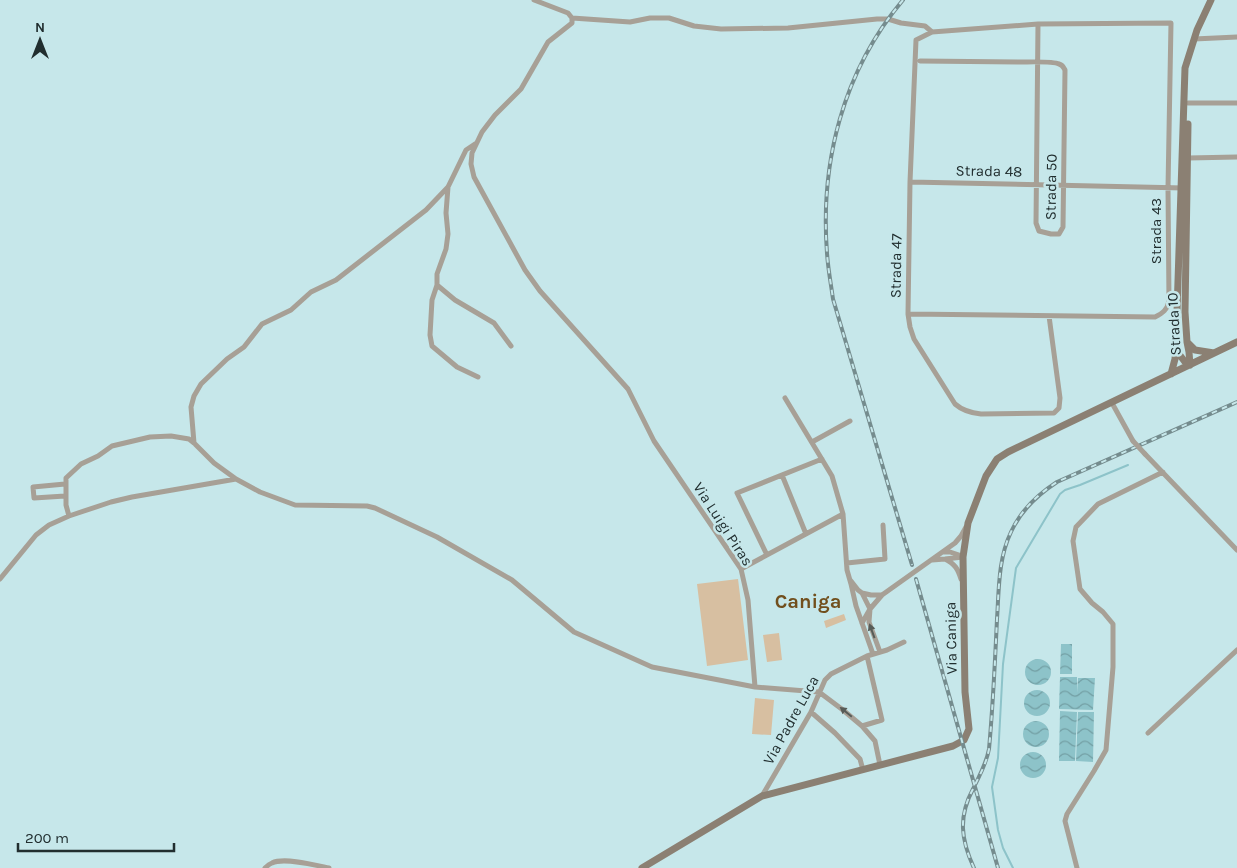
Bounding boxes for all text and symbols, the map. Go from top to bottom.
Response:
north arrow [15,15,65,65]
text: N [35,19,45,36]
street label: Strada 50 [1041,154,1061,220]
street label: Strada 48 [955,161,1023,181]
street label: Strada 43 [1147,198,1165,264]
street label: Strada 47 [886,234,906,298]
street label: Strada 10 [1163,292,1185,356]
street label: Via Luigi Piras [689,479,757,569]
district label: Caniga [775,590,841,613]
street label: Via Caniga [941,602,961,674]
one-way arrow [868,623,876,638]
street label: Via Padre Luca [759,672,823,768]
one-way arrow [840,707,853,718]
scale bar [18,820,174,852]
text: 200 m [25,829,69,847]

